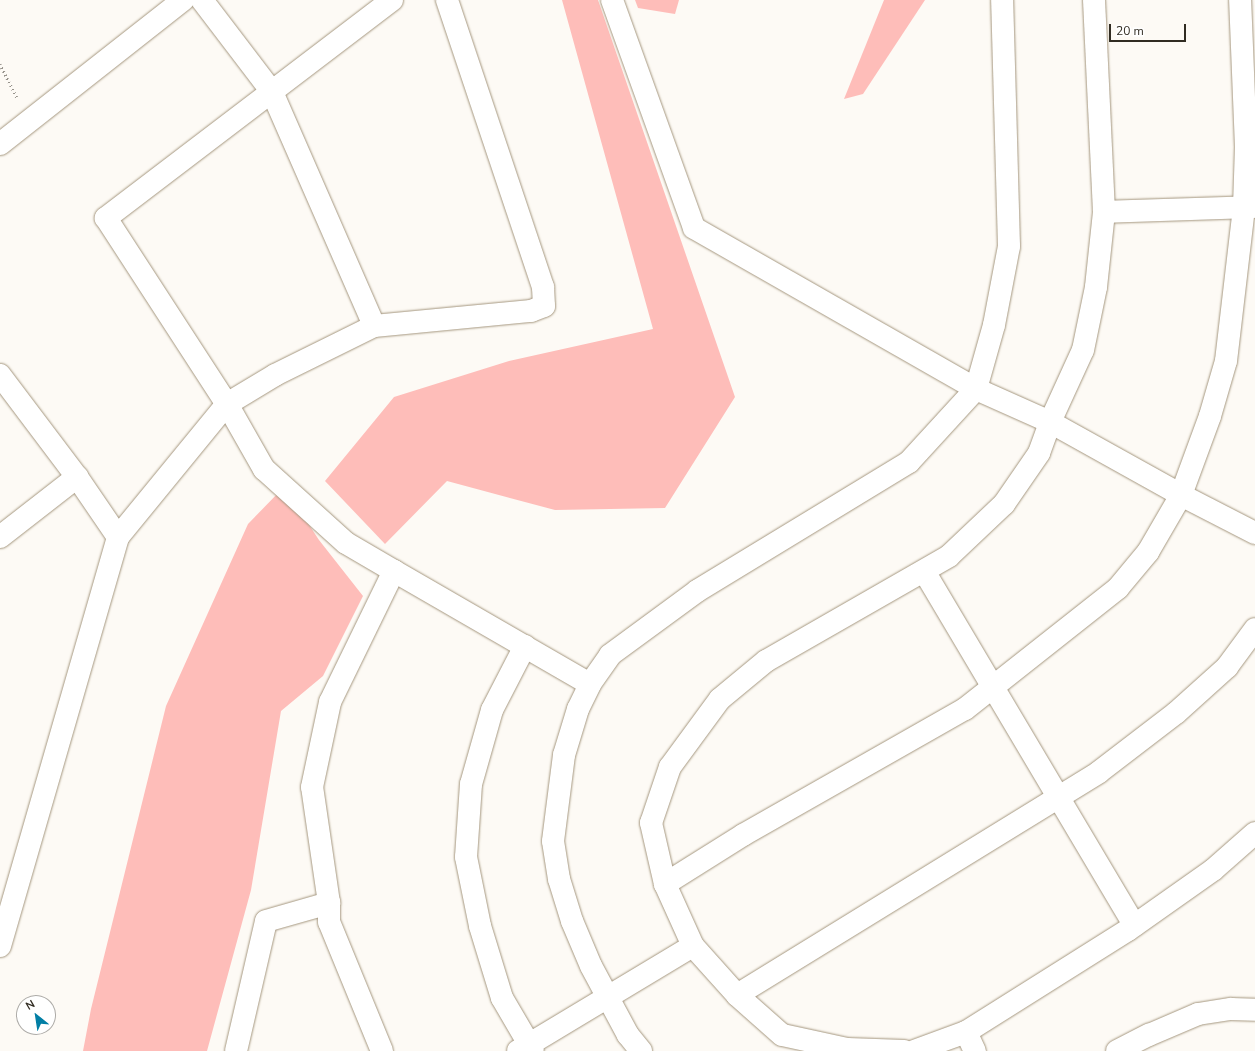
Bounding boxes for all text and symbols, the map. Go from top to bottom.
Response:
scale bar [1111,16,1188,42]
text: 20 m [1116,23,1144,39]
north arrow [16,995,56,1035]
text: N [23,996,38,1014]

